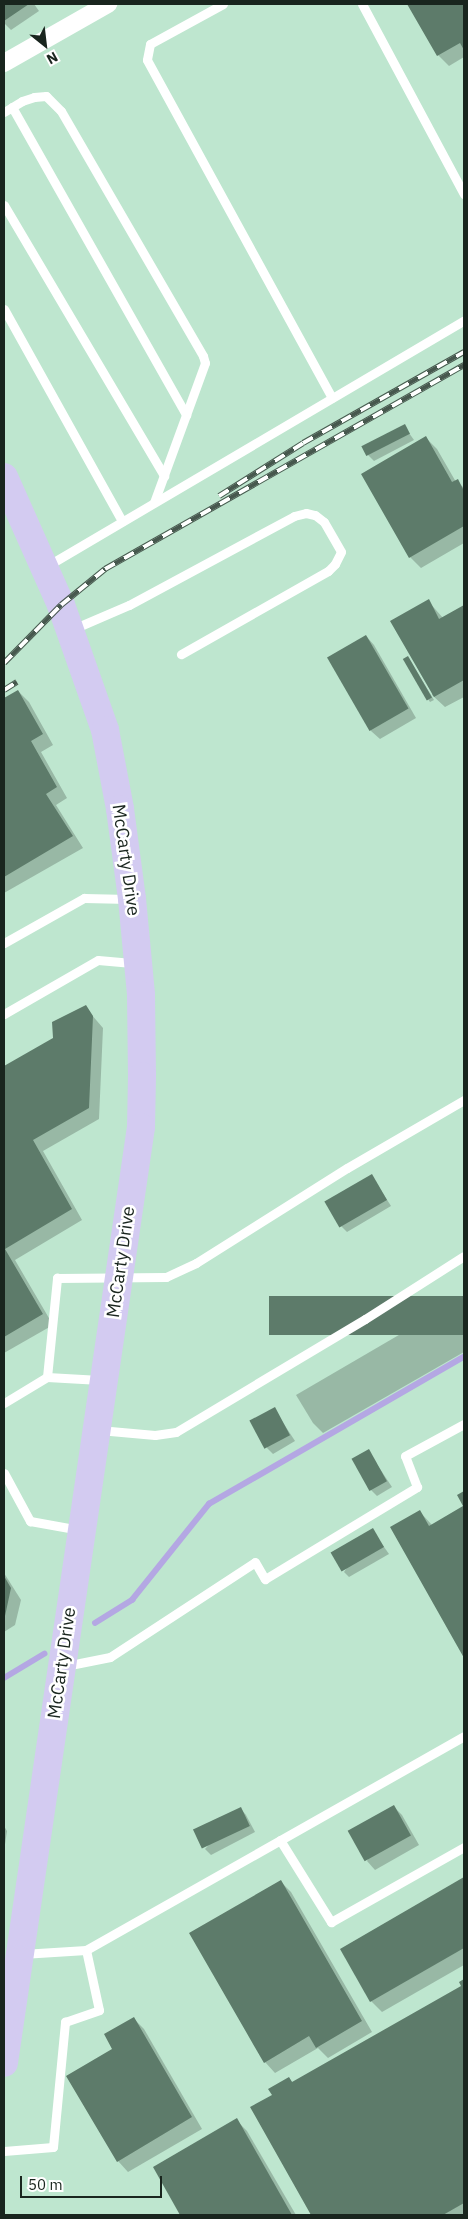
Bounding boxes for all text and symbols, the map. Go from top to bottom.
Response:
north arrow [20,20,70,70]
text: N [43,48,61,68]
street label: McCarty Drive [107,803,145,917]
street label: McCarty Drive [102,1205,140,1319]
street label: McCarty Drive [43,1606,81,1720]
scale bar [22,2166,165,2198]
text: 50 m [28,2175,63,2194]

